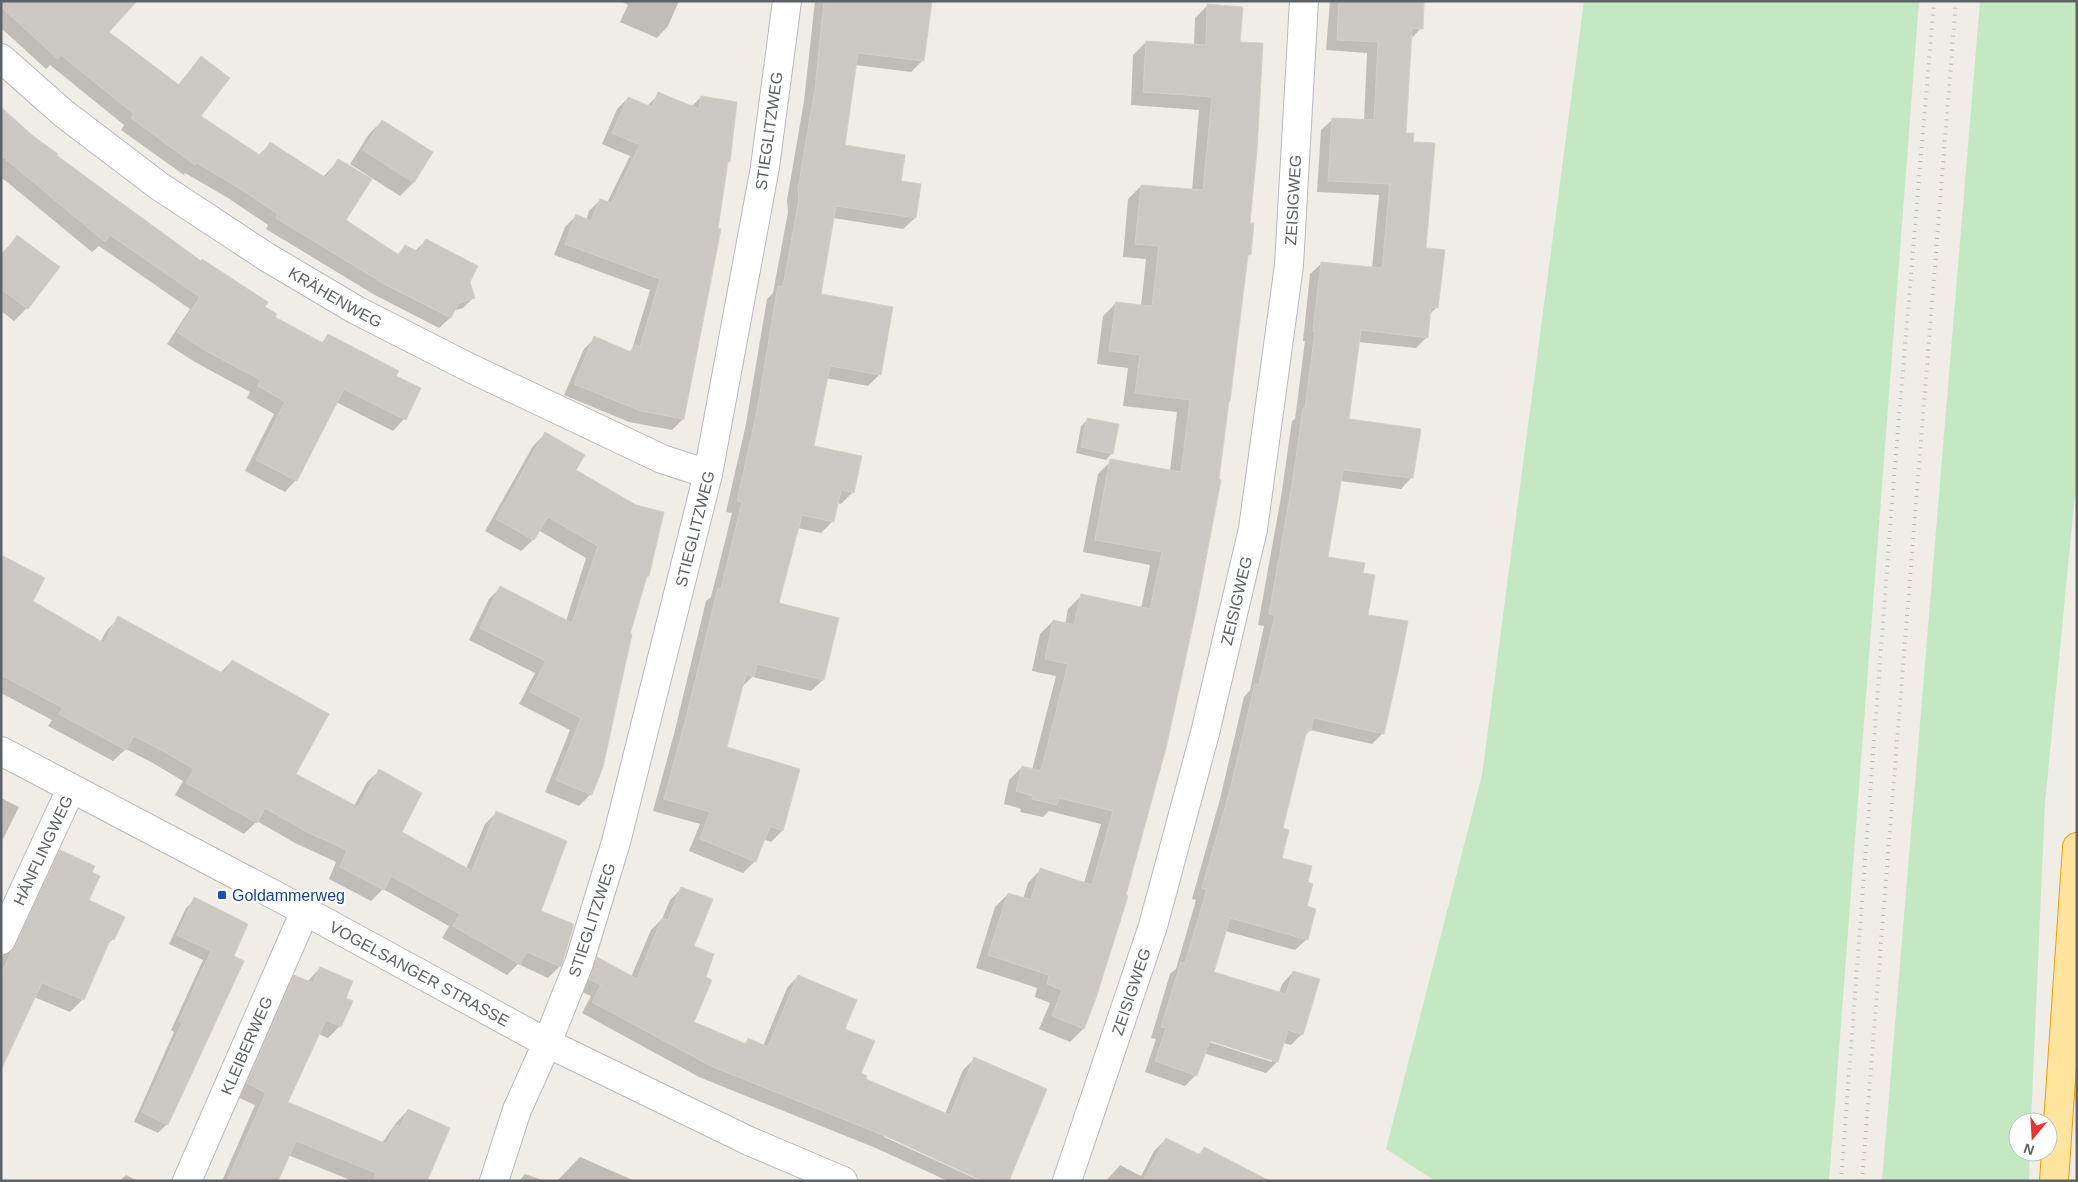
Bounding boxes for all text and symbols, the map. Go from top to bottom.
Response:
street label: STIEGLITZWEG [752,71,786,191]
street label: ZEISIGWEG [1282,154,1304,246]
street label: KRÄHENWEG [286,264,385,330]
street label: STIEGLITZWEG [672,469,718,589]
street label: ZEISIGWEG [1217,555,1255,647]
street label: HÄNFLINGWEG [10,793,75,908]
street label: STIEGLITZWEG [566,861,618,979]
place label: Goldammerweg [232,887,345,904]
marker: Goldammerweg [216,889,228,901]
street label: VOGELSANGER STRASSE [327,918,512,1029]
street label: ZEISIGWEG [1108,946,1153,1037]
street label: KLEIBERWEG [217,994,275,1097]
north arrow [2008,1112,2058,1162]
text: N [2022,1140,2036,1159]

